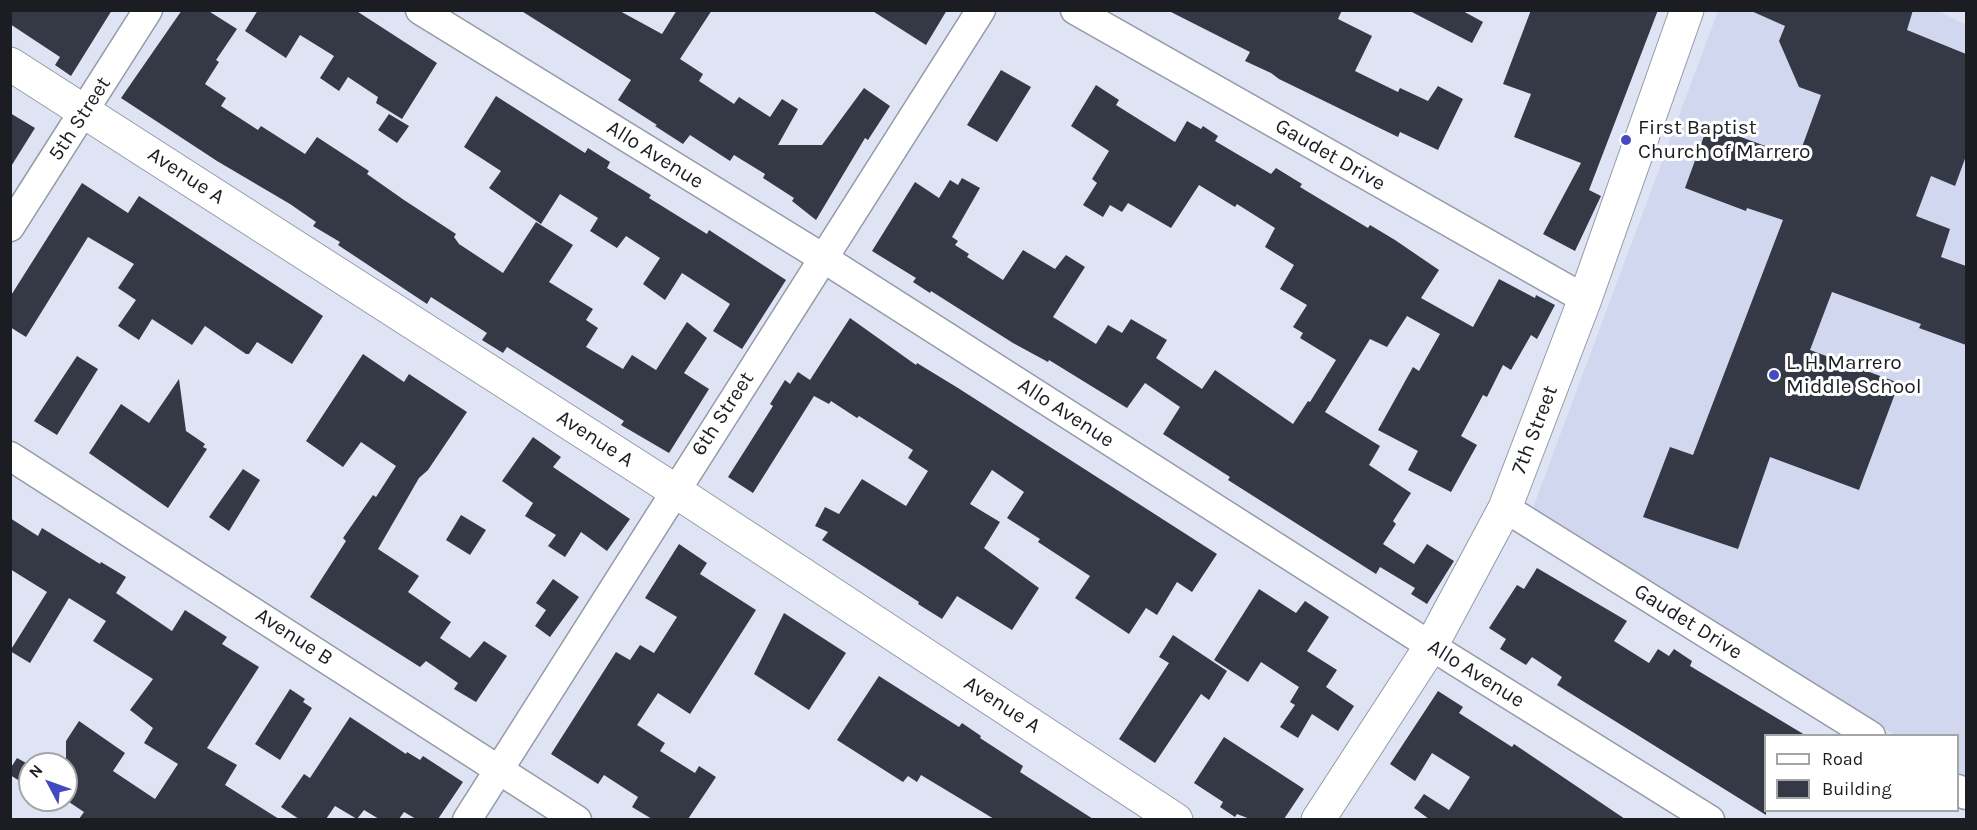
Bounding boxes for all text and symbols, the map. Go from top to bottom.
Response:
street label: 5th Street [44,72,116,166]
street label: Gaudet Drive [1270,113,1390,197]
street label: Allo Avenue [602,115,708,195]
place label: First Baptist Church of Marrero [1638,115,1810,165]
marker: First Baptist Church of Marrero [1619,133,1633,147]
street label: Avenue A [143,142,229,210]
place label: L. H. Marrero Middle School [1786,350,1922,400]
street label: 6th Street [687,367,759,461]
marker: L. H. Marrero Middle School [1767,368,1781,382]
street label: Allo Avenue [1013,373,1119,453]
street label: 7th Street [1507,382,1563,478]
street label: Avenue A [552,405,638,473]
street label: Gaudet Drive [1629,579,1747,665]
street label: Avenue B [251,603,337,671]
street label: Allo Avenue [1423,634,1529,714]
street label: Avenue A [959,671,1045,739]
legend [1764,734,1959,812]
text: Road [1822,748,1863,770]
north arrow [18,752,78,812]
text: N [25,761,46,782]
text: Building [1822,778,1892,800]

